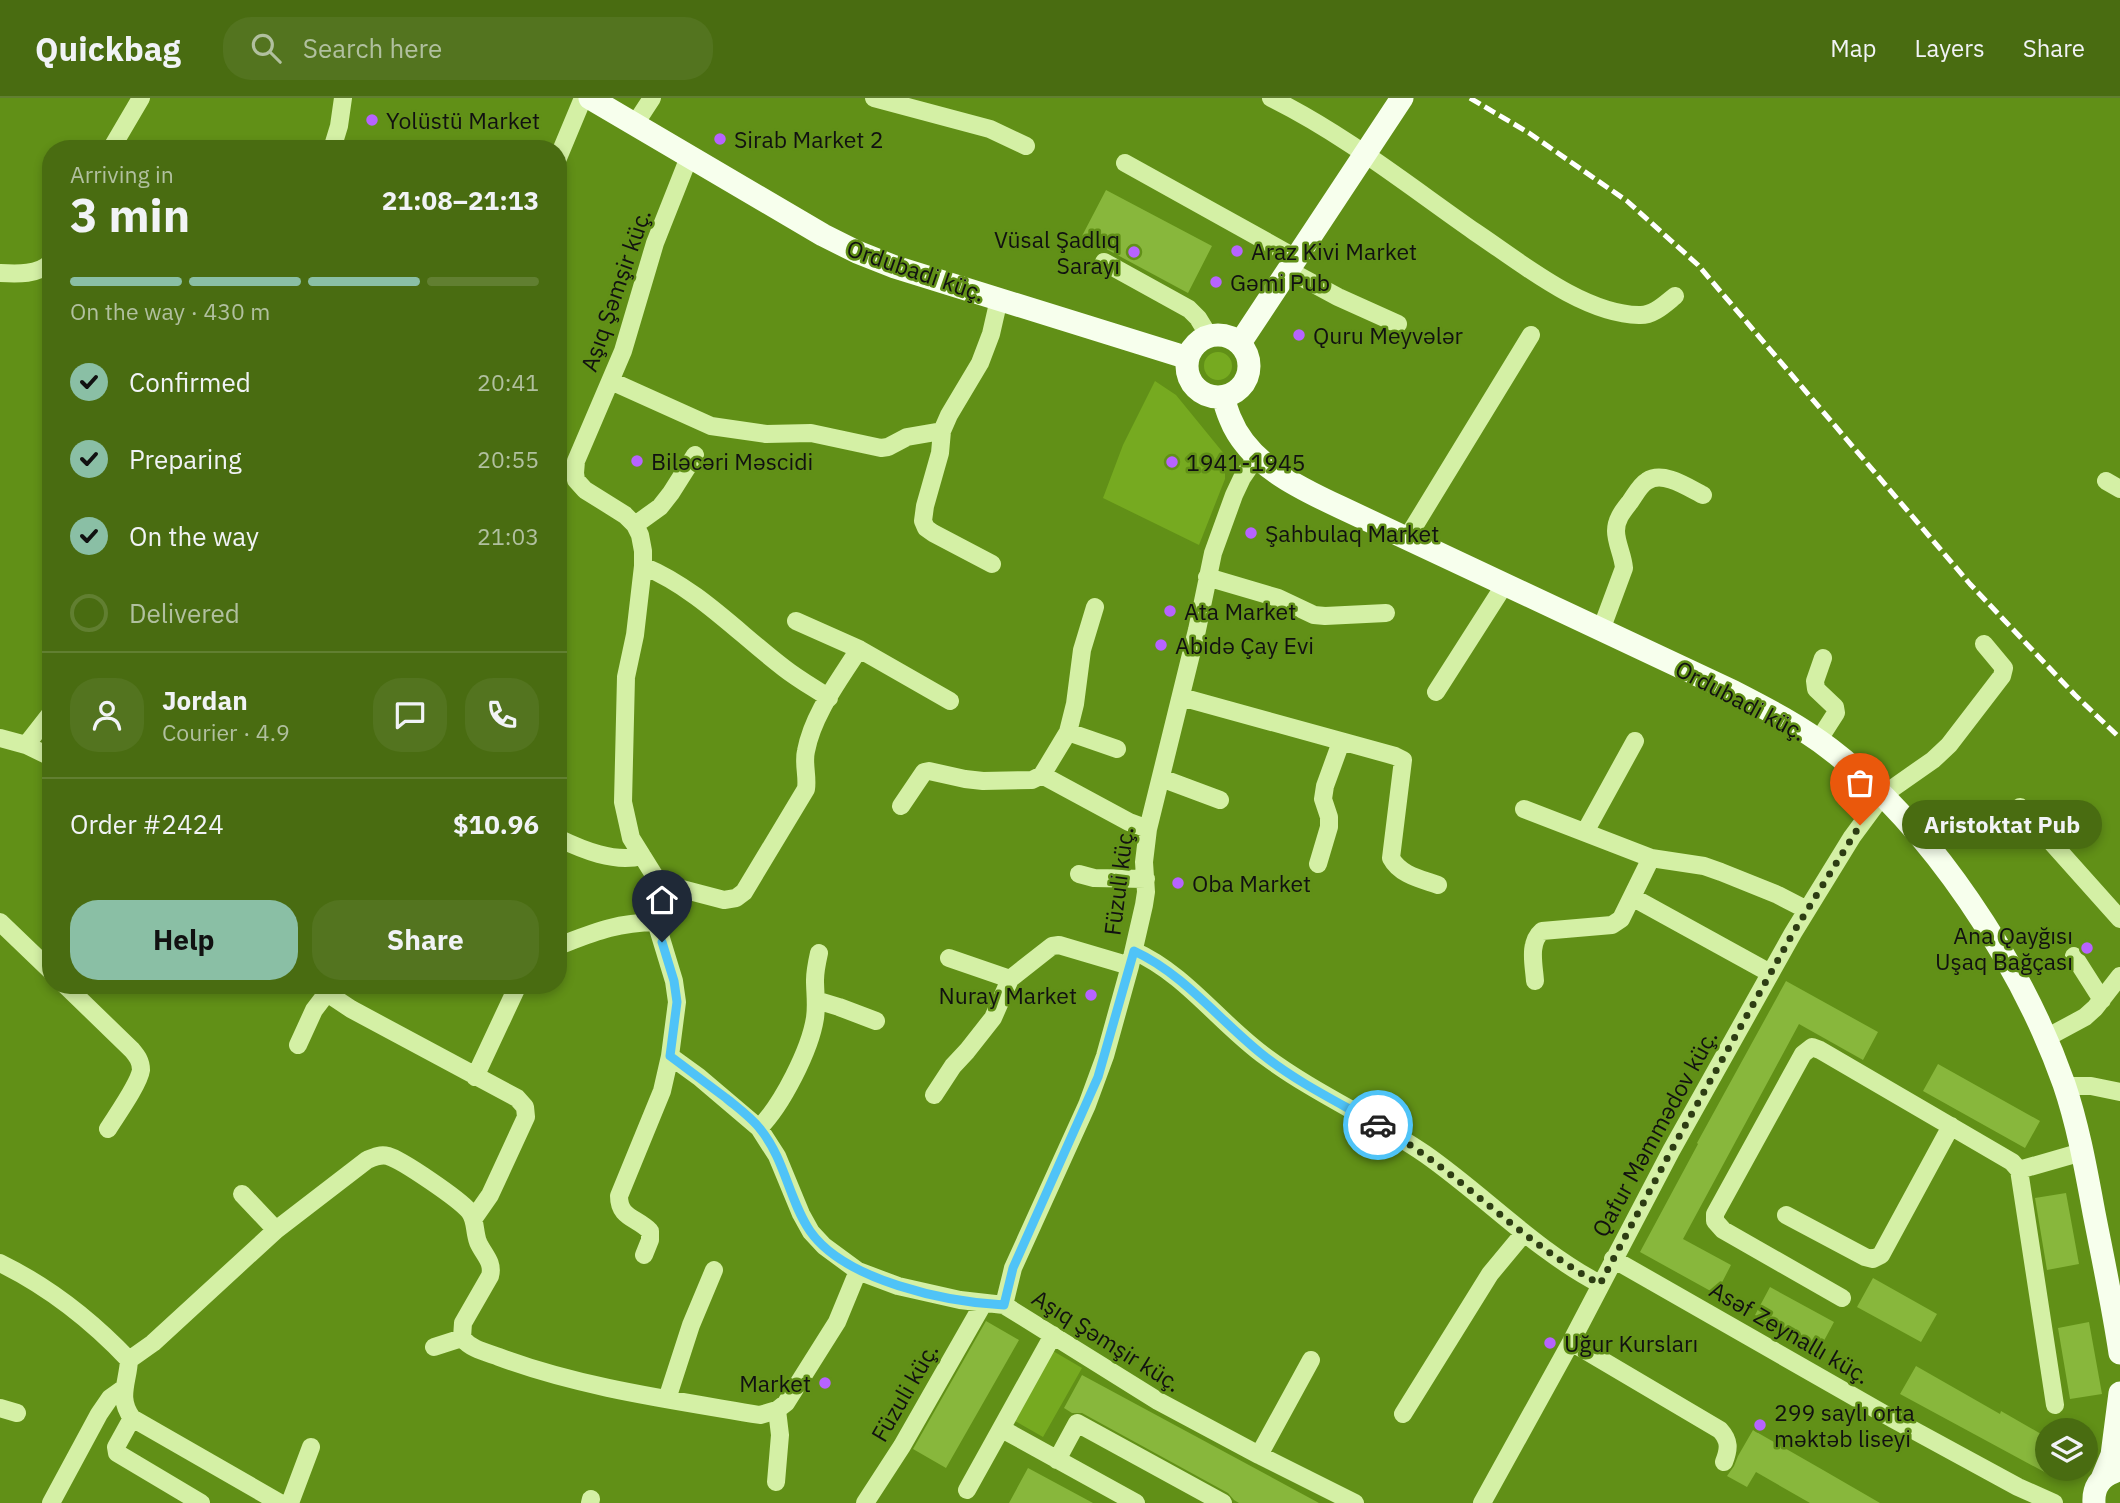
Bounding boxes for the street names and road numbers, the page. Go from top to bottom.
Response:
street label: Aşıq Şəmşir küç. [573,205,657,375]
street label: Ordubadi küç. [843,232,989,308]
street label: Ordubadi küç. [1670,653,1812,747]
street label: Füzuli küç. [1096,825,1140,937]
street label: Qafur Məmmədov küç. [1584,1024,1724,1242]
street label: Asəf Zeynallı küç. [1704,1274,1876,1390]
street label: Aşıq Şəmşir küç. [1027,1282,1187,1398]
street label: Füzuli küç. [864,1337,944,1447]

